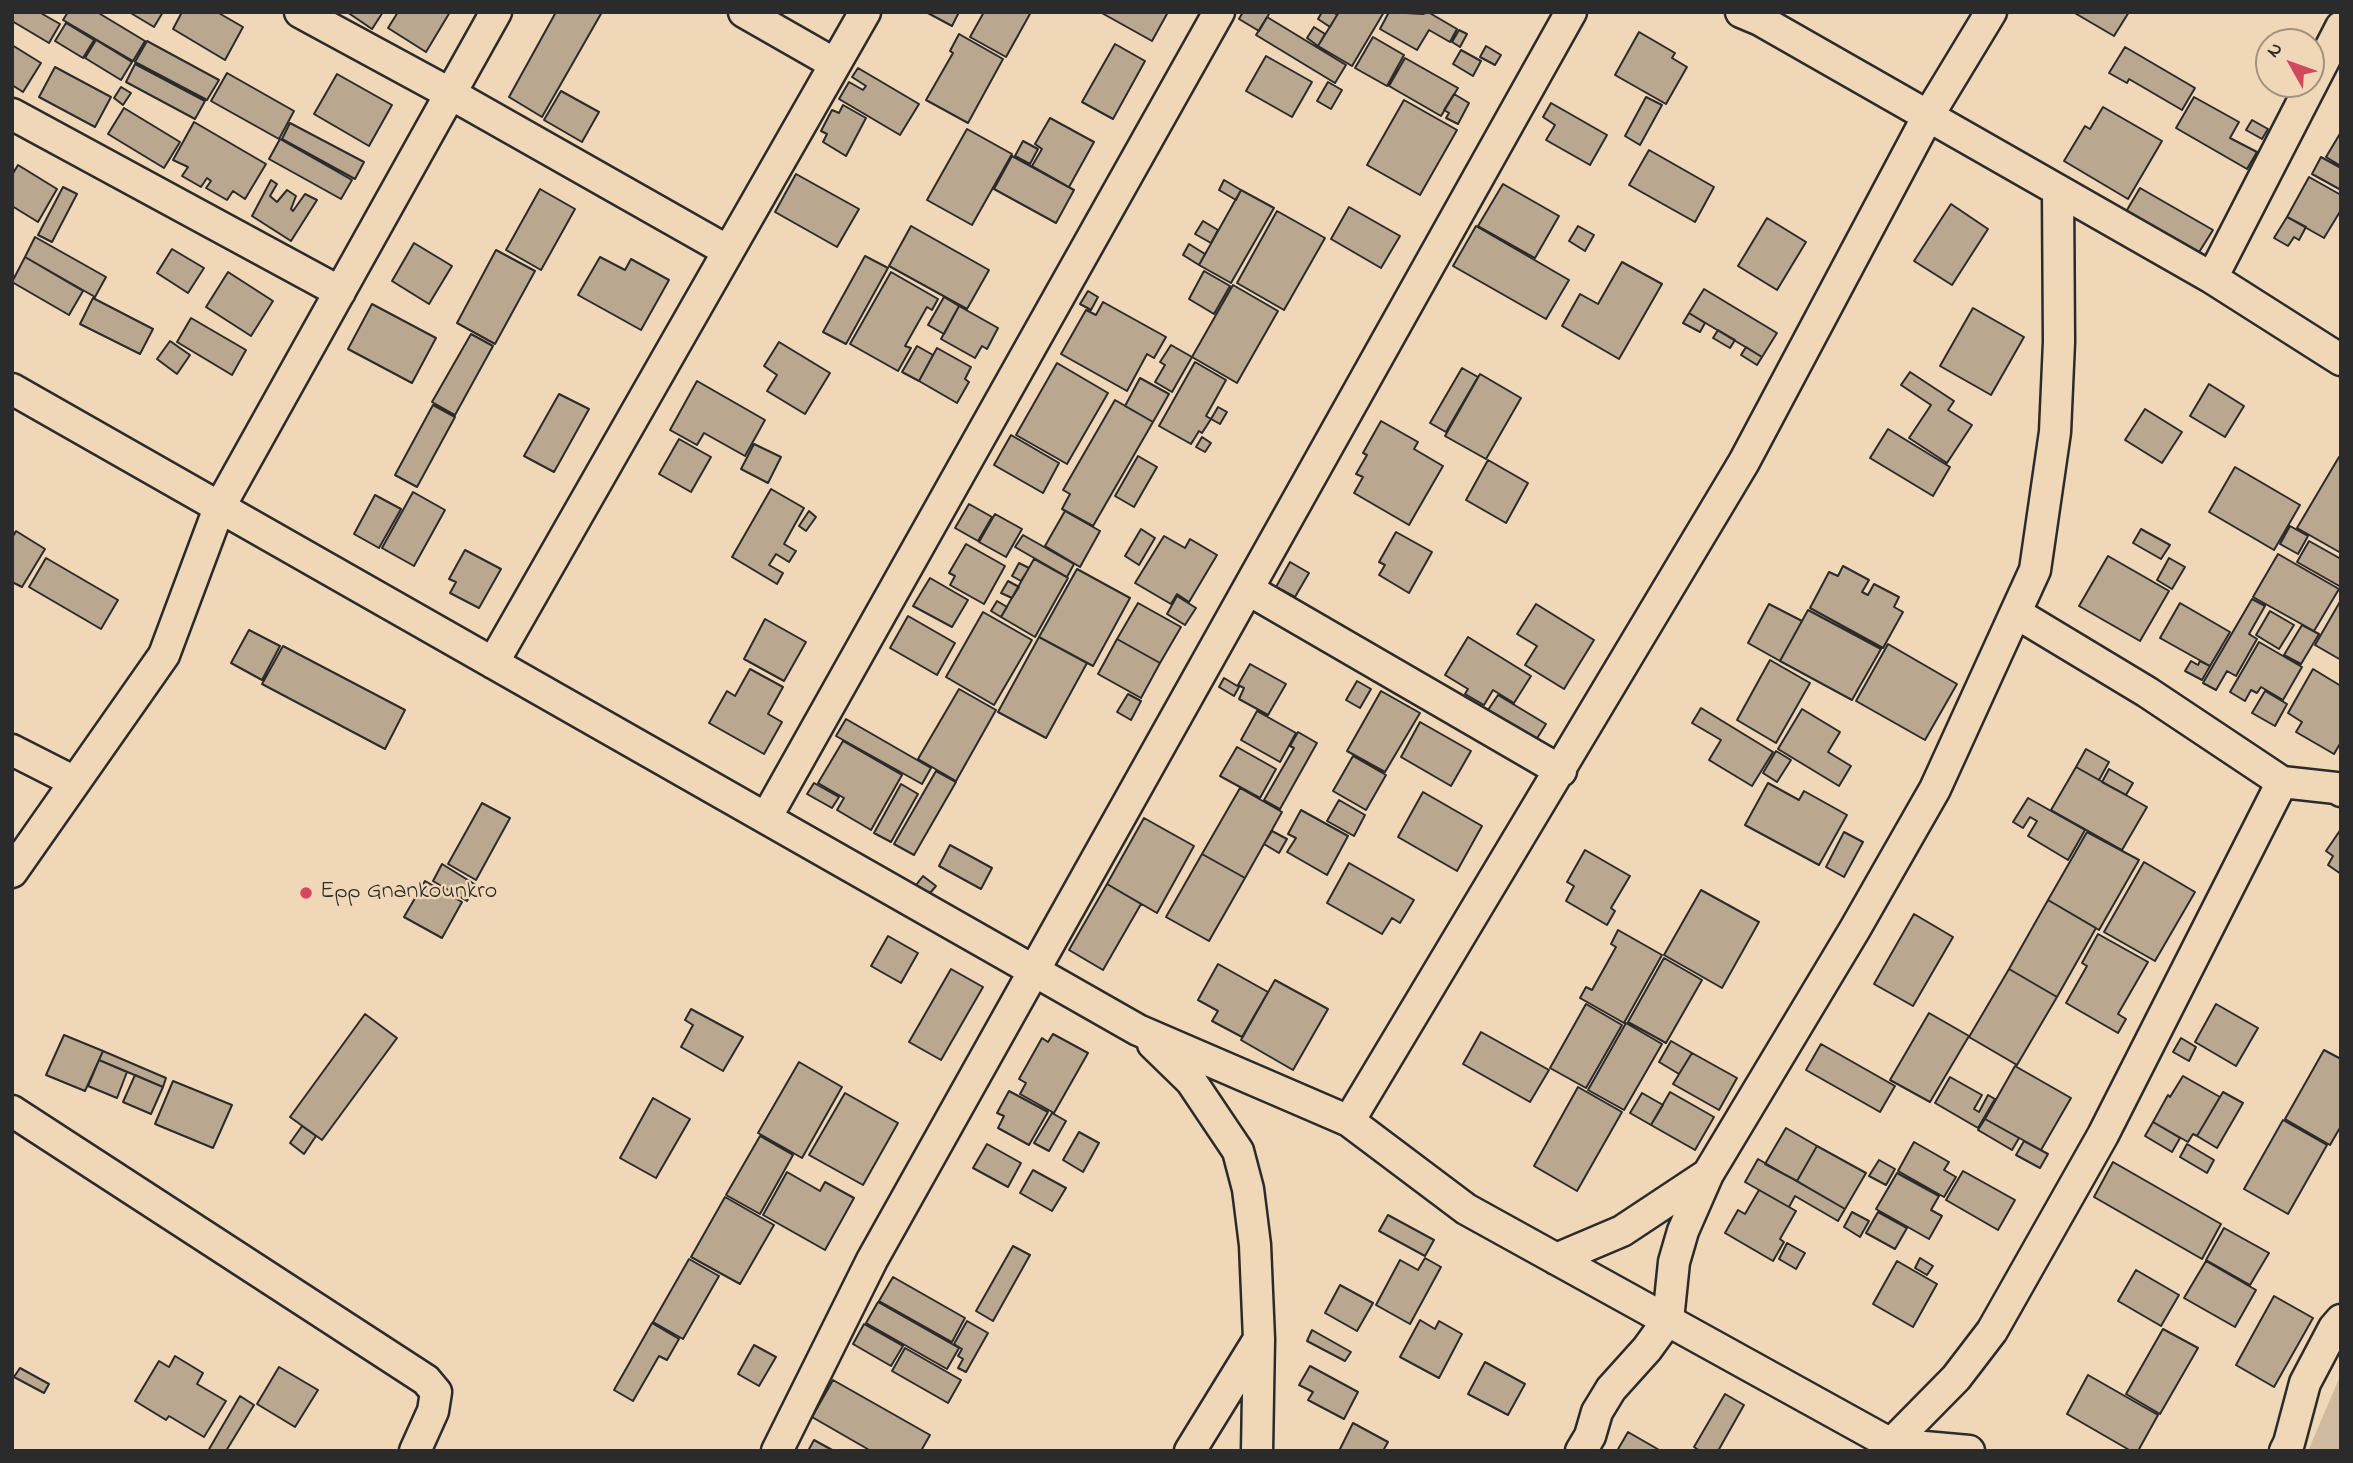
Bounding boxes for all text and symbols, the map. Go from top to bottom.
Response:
north arrow [2255,28,2325,98]
text: N [2261,37,2290,64]
place label: Epp Gnankounkro [320,879,497,907]
marker: Epp Gnankounkro [298,885,314,901]

